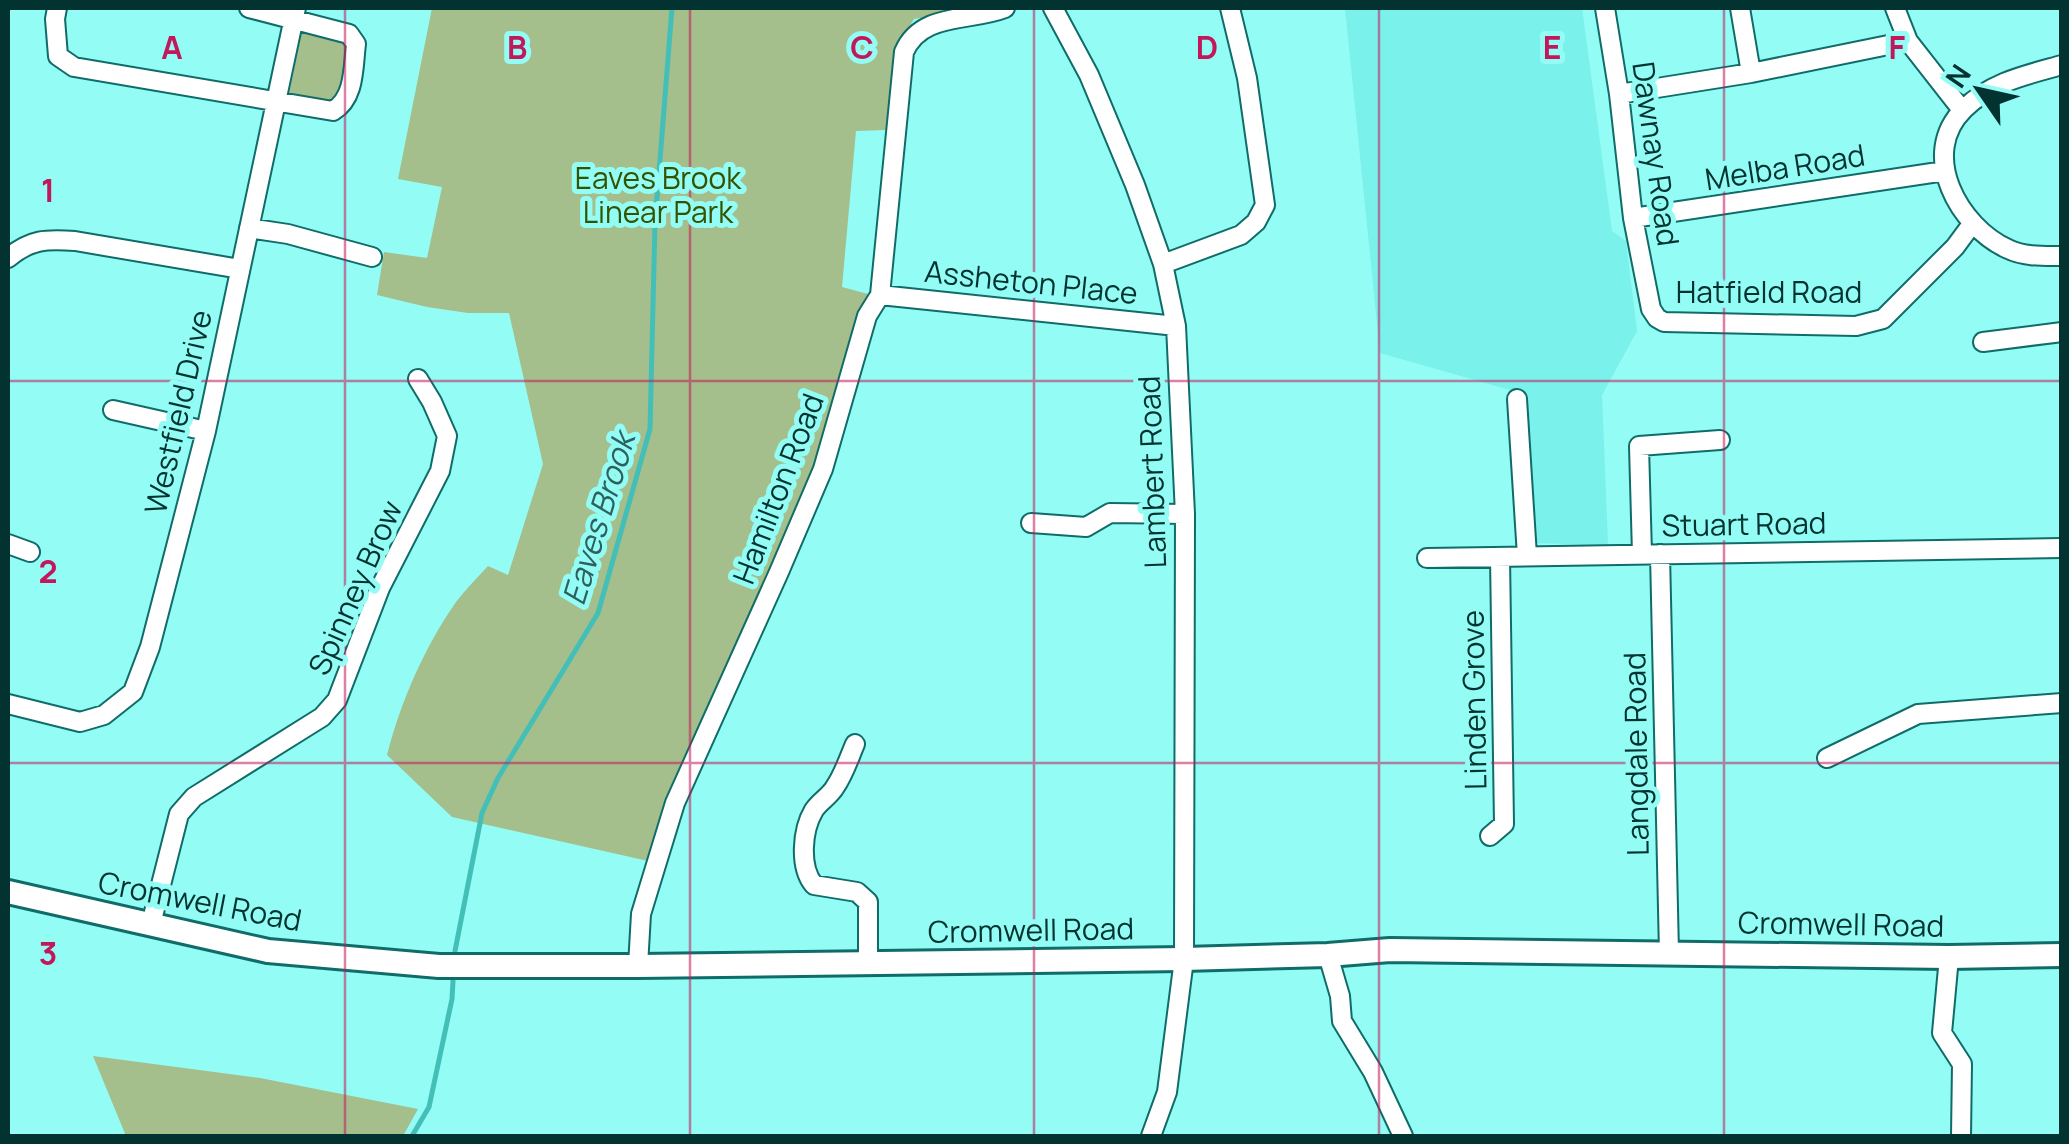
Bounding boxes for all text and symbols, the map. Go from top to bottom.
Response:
text: A [161,25,183,69]
text: B [507,25,527,69]
text: C [850,25,874,69]
text: D [1196,25,1218,69]
text: E [1543,25,1561,69]
text: F [1889,25,1906,69]
north arrow [1929,40,2029,140]
text: N [1936,57,1979,94]
street label: Dawnay Road [1623,59,1690,249]
street label: Melba Road [1702,134,1868,199]
park label: Eaves Brook Linear Park [575,157,742,232]
text: 1 [41,168,55,212]
street label: Assheton Place [922,250,1140,313]
street label: Hatfield Road [1676,271,1862,312]
street label: Westfield Drive [134,306,221,518]
street label: Lambert Road [1128,375,1175,569]
street label: Hamilton Road [722,387,833,590]
water label: Eaves Brook [551,423,646,610]
street label: Spinney Brow [298,494,411,681]
street label: Stuart Road [1661,502,1827,545]
text: 2 [38,549,58,593]
street label: Linden Grove [1451,610,1496,790]
street label: Langdale Road [1613,652,1658,856]
street label: Cromwell Road [95,861,305,940]
street label: Cromwell Road [1738,901,1944,946]
street label: Cromwell Road [928,907,1134,952]
text: 3 [39,931,57,975]

